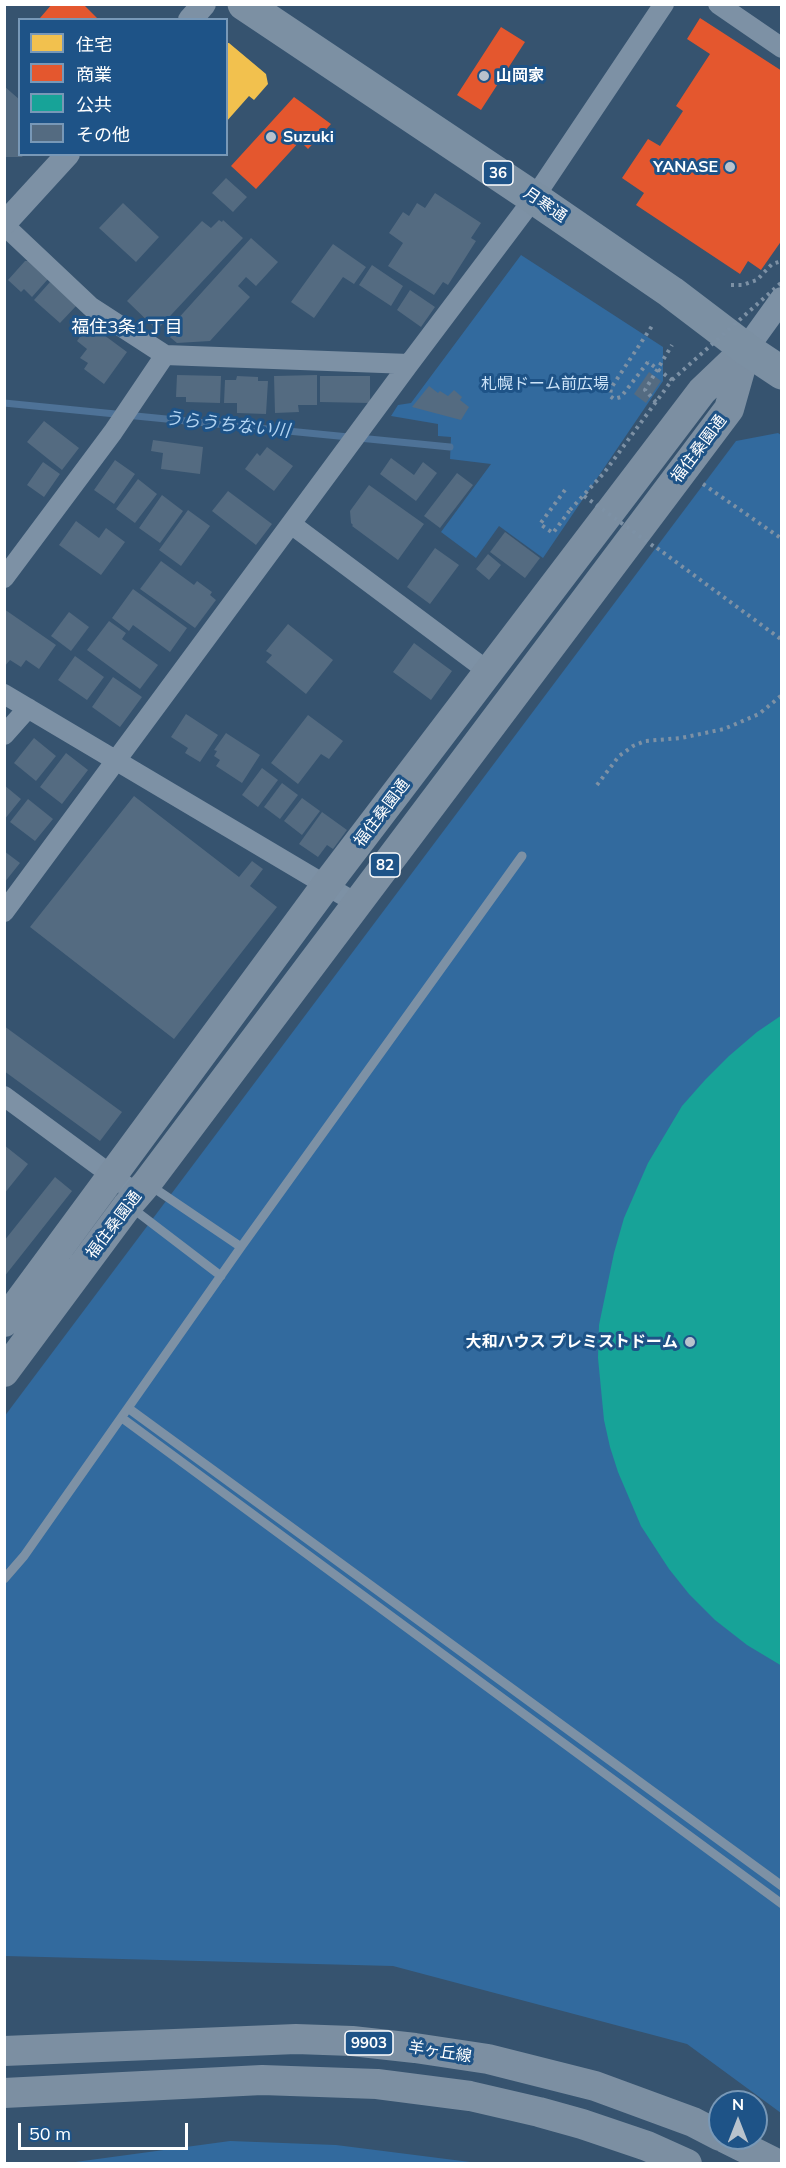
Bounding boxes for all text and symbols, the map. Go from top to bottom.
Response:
legend [18,18,228,156]
text: 住宅 [76,33,112,56]
text: 商業 [76,63,112,86]
place label: 山岡家 [496,66,544,86]
marker: 山岡家 [477,69,491,83]
text: 公共 [76,93,112,116]
text: その他 [76,123,130,146]
place label: Suzuki [283,127,334,147]
marker: Suzuki [264,130,278,144]
place label: YANASE [653,157,718,177]
marker: YANASE [723,160,737,174]
road number: 36 [483,161,513,185]
street label: 月寒通 [520,184,570,226]
district label: 福住3条1丁目 [71,317,183,339]
park label: 札幌ドーム前広場 [481,374,609,394]
water label: うらうちない川 [163,408,291,442]
street label: 福住桑園通 [667,411,731,487]
street label: 福住桑園通 [350,775,414,851]
road number: 82 [370,853,400,877]
street label: 福住桑園通 [82,1187,146,1263]
place label: 大和ハウス プレミストドーム [466,1332,678,1352]
marker: 大和ハウス プレミストドーム [683,1335,697,1349]
road number: 9903 [345,2031,393,2055]
street label: 羊ヶ丘線 [407,2038,473,2066]
north arrow [708,2090,768,2150]
text: N [732,2094,744,2114]
scale bar [21,2111,190,2149]
text: 50 m [29,2122,71,2145]

